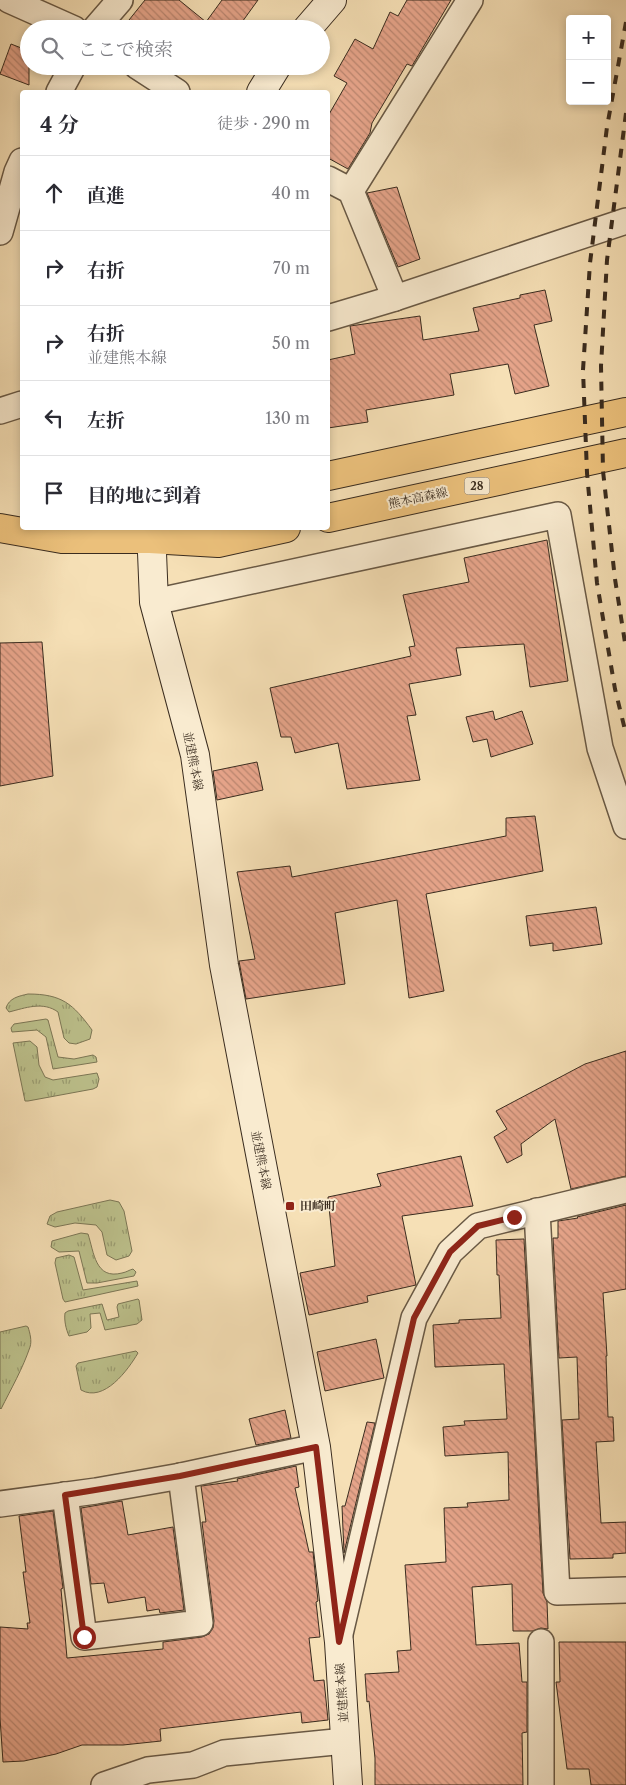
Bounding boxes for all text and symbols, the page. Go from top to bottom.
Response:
map controls [566,15,611,105]
button: + [566,15,611,60]
search box [20,20,330,75]
icon: search [38,34,66,62]
text: ここで検索 [78,38,173,61]
button: − [566,60,611,105]
text: 4 分 [40,112,79,137]
text: 徒歩 · 290 m [217,113,310,133]
icon: ahead [40,179,68,207]
text: 40 m [271,183,310,203]
text: 直進 [87,184,125,207]
icon: right [40,254,68,282]
text: 70 m [273,258,310,278]
text: 右折 [87,259,125,282]
text: 右折 [87,322,125,345]
icon: right [40,329,68,357]
text: 50 m [272,333,310,353]
text: 並建熊本線 [87,347,167,367]
icon: left [40,404,68,432]
text: 130 m [265,408,310,428]
text: 左折 [87,409,125,432]
road number: 28 [464,478,490,494]
icon: arrive [40,479,68,507]
text: 目的地に到着 [87,484,201,507]
street label: 熊本高森線 [387,484,449,511]
street label: 並建熊本線 [180,730,207,792]
street label: 並建熊本線 [248,1129,275,1191]
place label: 田崎町 [300,1198,336,1213]
marker: 田崎町 [284,1200,296,1212]
route end [503,1206,526,1229]
route start [73,1626,96,1649]
street label: 並建熊本線 [332,1663,351,1723]

